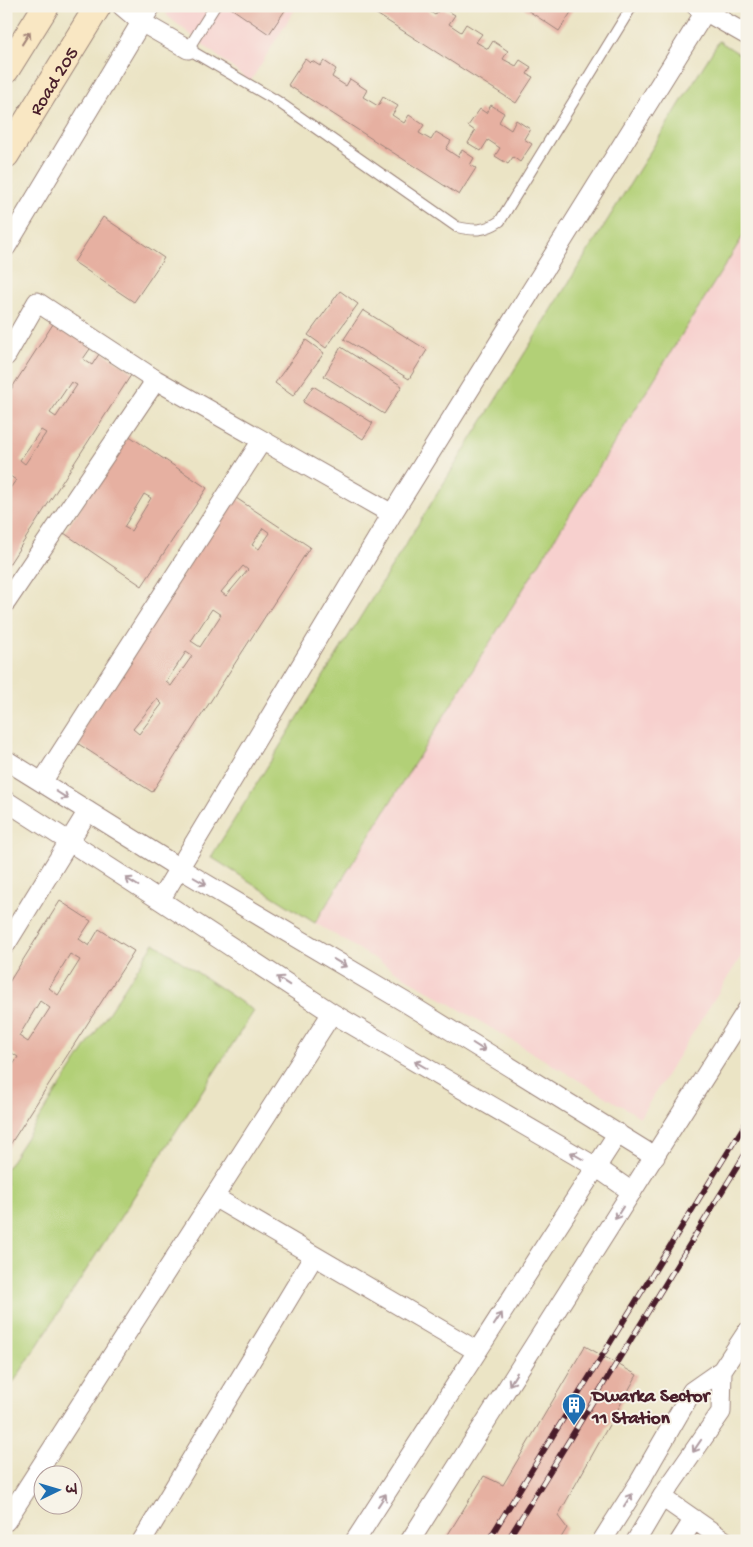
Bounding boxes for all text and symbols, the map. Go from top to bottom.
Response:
one-way arrow [21,31,32,45]
street label: Road 205 [25,44,85,120]
one-way arrow [55,790,69,800]
one-way arrow [193,876,207,886]
one-way arrow [125,877,139,887]
one-way arrow [333,958,348,968]
one-way arrow [276,975,290,985]
one-way arrow [472,1043,486,1053]
one-way arrow [415,1060,429,1070]
one-way arrow [570,1151,584,1161]
one-way arrow [614,1205,624,1219]
one-way arrow [493,1312,503,1326]
one-way arrow [508,1372,518,1386]
place label: Dwarka Sector 11 Station [590,1386,712,1431]
building icon: Dwarka Sector 11 Station [561,1392,587,1426]
one-way arrow [692,1439,702,1453]
north arrow [32,1464,82,1514]
text: उ [59,1482,77,1496]
one-way arrow [377,1493,387,1507]
one-way arrow [623,1493,633,1507]

